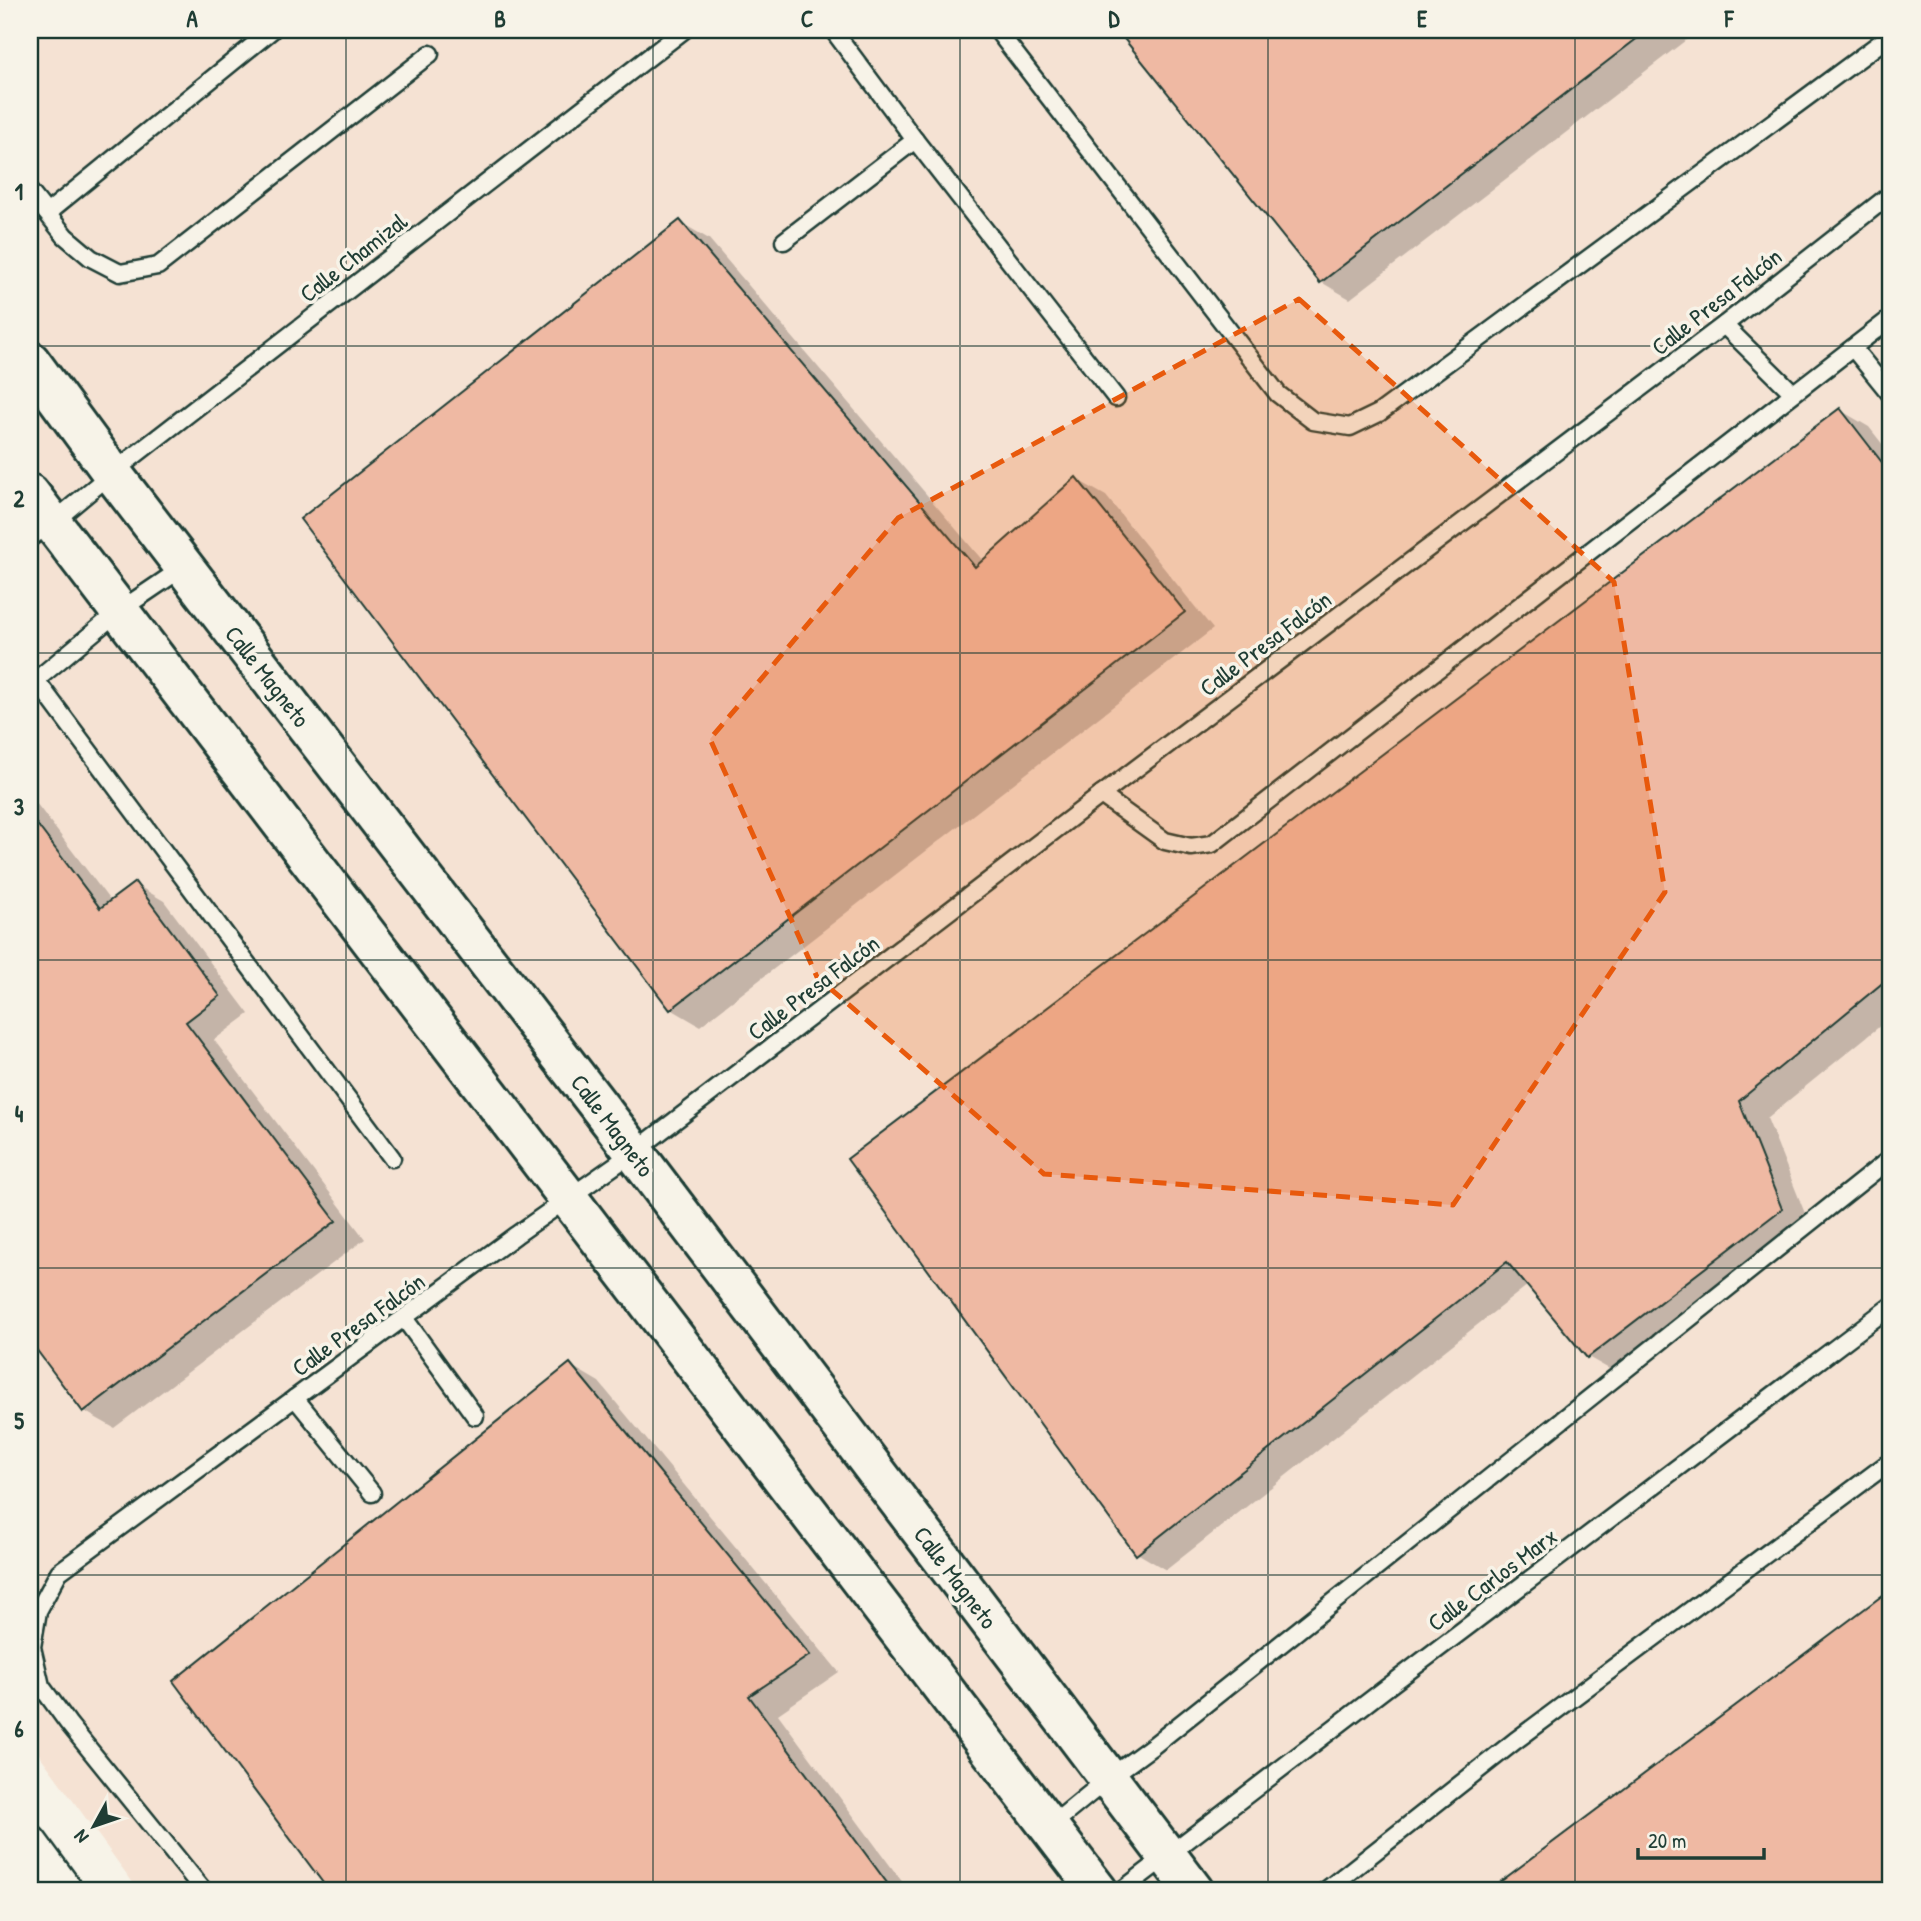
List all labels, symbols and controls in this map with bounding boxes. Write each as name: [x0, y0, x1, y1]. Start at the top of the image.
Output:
text: A: [186, 3, 198, 34]
text: B: [494, 3, 506, 34]
text: C: [801, 3, 813, 34]
text: D: [1109, 3, 1121, 34]
text: E: [1417, 3, 1428, 34]
text: F: [1724, 3, 1735, 34]
text: 1: [15, 176, 23, 207]
street label: Calle Chamizal: [293, 204, 414, 309]
street label: Calle Presa Falcón: [1644, 240, 1788, 362]
text: 2: [14, 483, 25, 514]
street label: Calle Presa Falcón: [1193, 583, 1337, 703]
street label: Calle Magneto: [218, 619, 318, 734]
text: 3: [14, 791, 24, 822]
street label: Calle Presa Falcón: [741, 927, 885, 1047]
street label: Calle Magneto: [564, 1067, 662, 1183]
text: 4: [15, 1098, 24, 1129]
street label: Calle Presa Falcón: [285, 1265, 431, 1383]
text: 5: [14, 1405, 24, 1436]
street label: Calle Magneto: [907, 1519, 1005, 1635]
street label: Calle Carlos Marx: [1421, 1520, 1563, 1638]
text: 6: [14, 1713, 24, 1744]
north arrow: [60, 1792, 130, 1862]
scale bar: [1638, 1816, 1764, 1860]
text: N: [68, 1825, 94, 1849]
text: 20 m: [1648, 1826, 1686, 1855]

